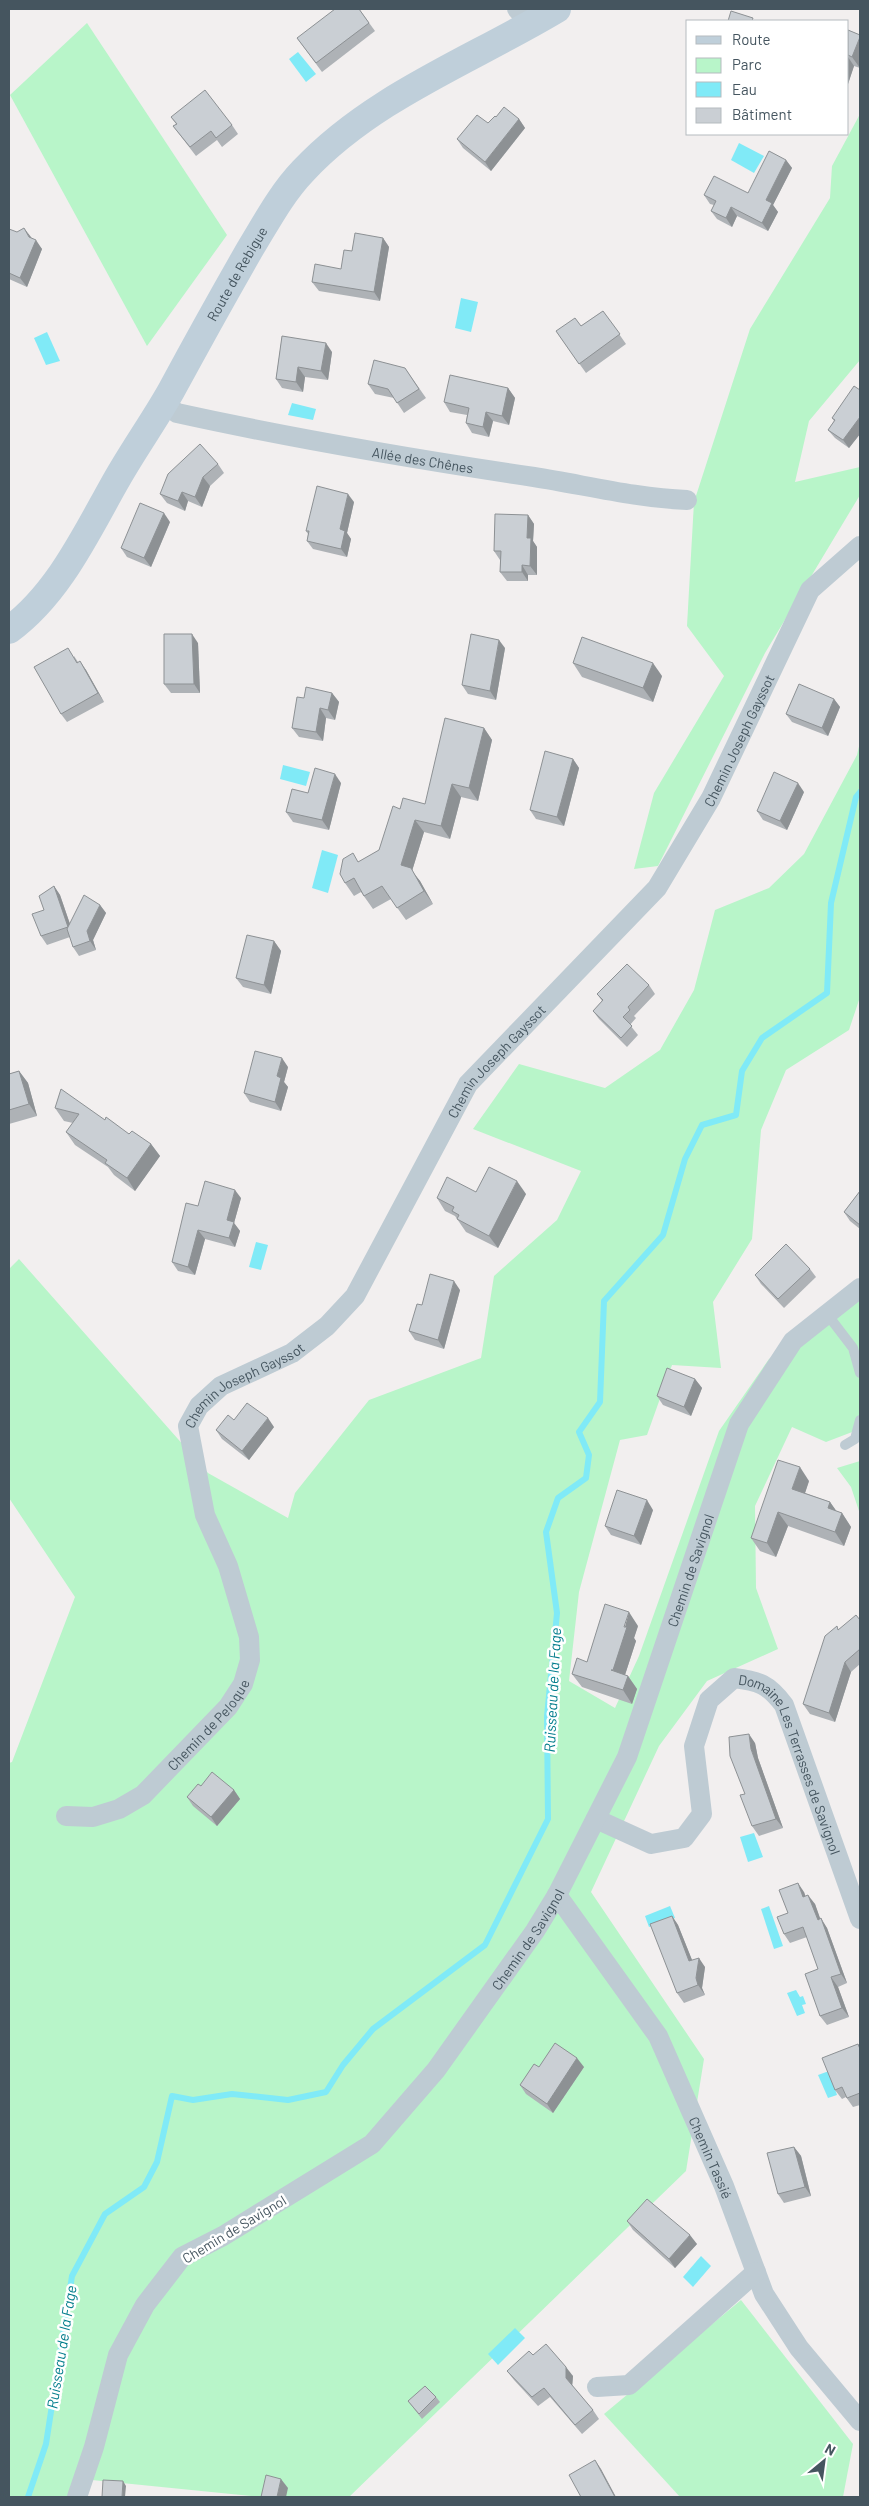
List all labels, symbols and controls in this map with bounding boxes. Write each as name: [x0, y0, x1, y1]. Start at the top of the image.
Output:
legend: [686, 20, 849, 135]
text: Route: [732, 30, 771, 48]
text: Parc: [732, 55, 762, 73]
text: Eau: [732, 80, 757, 98]
text: Bâtiment: [732, 105, 792, 123]
street label: Route de Rebigue: [203, 223, 270, 324]
street label: Allée des Chênes: [371, 443, 475, 476]
street label: Chemin Joseph Gayssot: [699, 671, 777, 809]
street label: Chemin Joseph Gayssot: [443, 1001, 549, 1121]
street label: Chemin Joseph Gayssot: [180, 1338, 307, 1431]
street label: Chemin de Savignol: [663, 1511, 717, 1629]
water label: Ruisseau de la Fage: [540, 1627, 564, 1753]
street label: Domaine Les Terrasses de Savignol: [737, 1670, 845, 1857]
street label: Chemin de Peloque: [163, 1678, 252, 1774]
street label: Chemin de Savignol: [487, 1886, 567, 1993]
street label: Chemin Tassié: [686, 2114, 736, 2201]
street label: Chemin de Savignol: [179, 2191, 289, 2267]
water label: Ruisseau de la Fage: [42, 2284, 80, 2410]
north arrow: [799, 2436, 849, 2486]
text: N: [822, 2440, 839, 2459]

